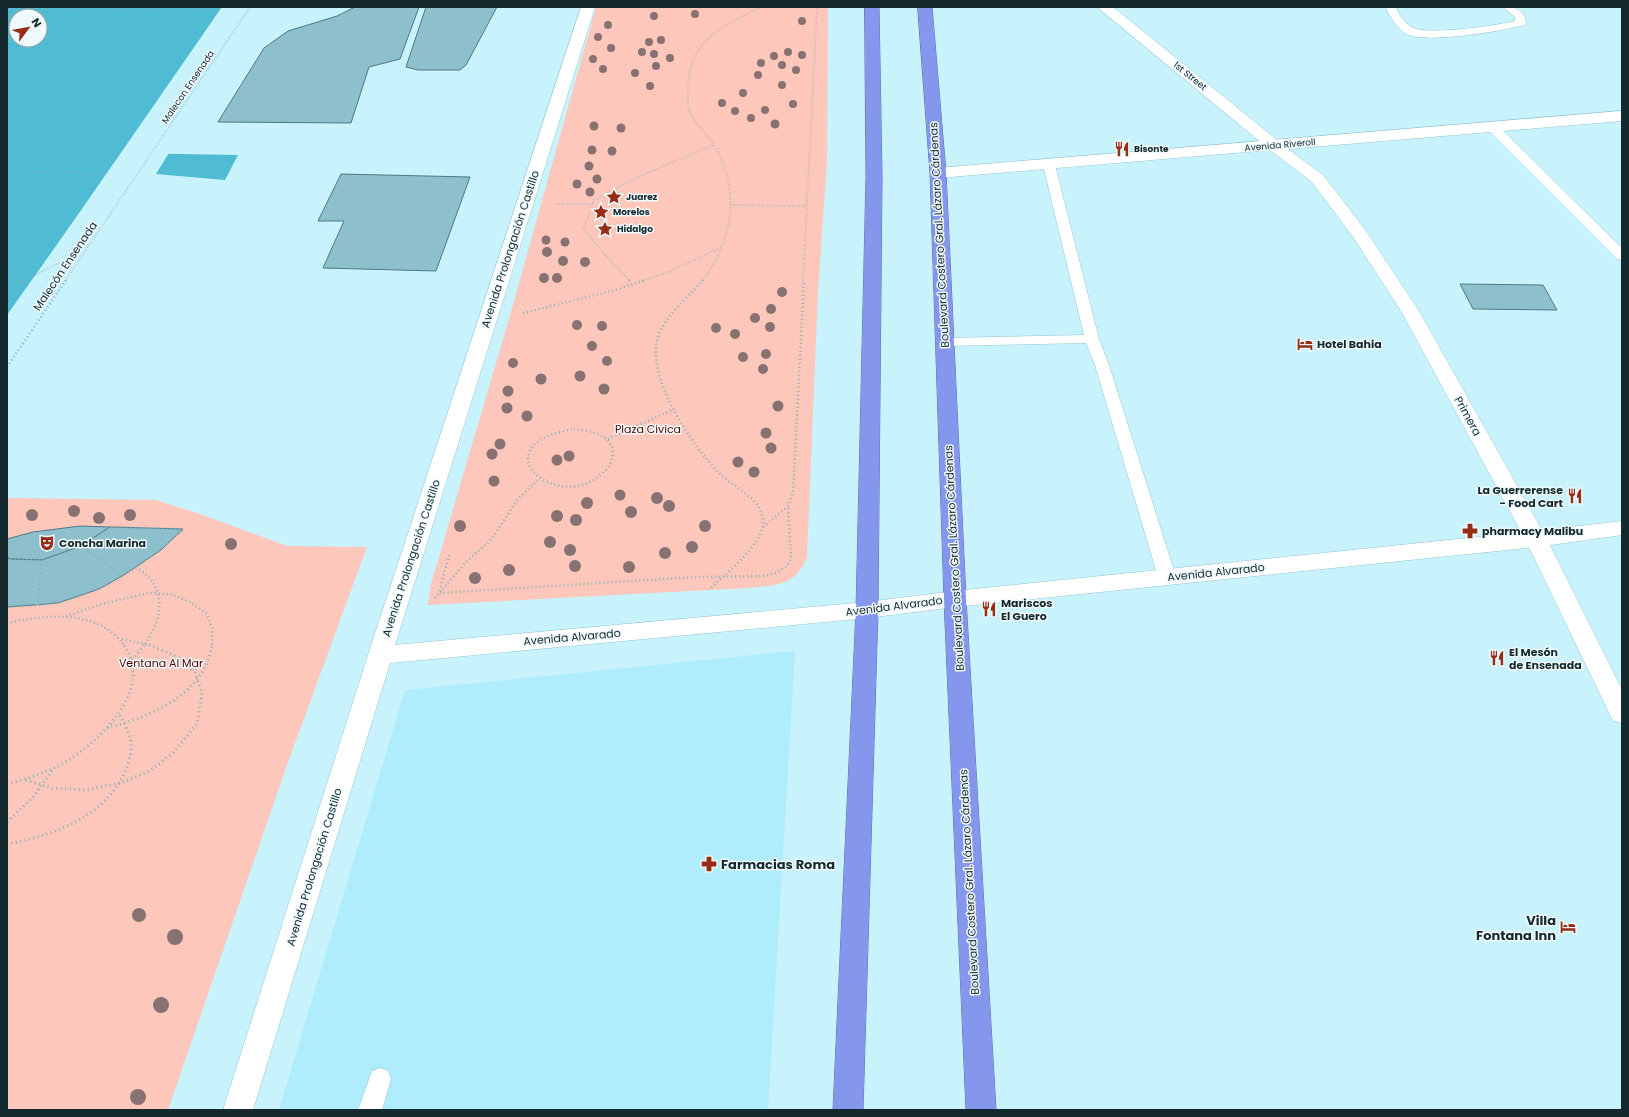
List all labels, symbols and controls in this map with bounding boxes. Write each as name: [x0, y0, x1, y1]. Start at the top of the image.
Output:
north arrow: [8, 8, 48, 48]
text: N: [28, 15, 45, 30]
street label: Malecon Ensenada: [159, 48, 217, 126]
street label: 1st Street: [1171, 59, 1209, 93]
street label: Boulevard Costero Gral. Lázaro Cárdenas: [925, 122, 953, 348]
street label: Avenida Riveroll: [1244, 136, 1316, 154]
restaurant icon: Bisonte: [1113, 140, 1131, 158]
place label: Bisonte: [1134, 143, 1169, 155]
street label: Avenida Prolongación Castillo: [477, 168, 543, 330]
place icon: Juarez: [605, 188, 623, 206]
place label: Juarez: [626, 191, 658, 203]
place icon: Morelos: [592, 203, 610, 221]
place label: Morelos: [613, 206, 650, 218]
street label: Malecón Ensenada: [29, 218, 101, 314]
place icon: Hidalgo: [596, 220, 614, 238]
place label: Hidalgo: [617, 223, 653, 235]
hotel icon: Hotel Bahia: [1296, 335, 1314, 353]
place label: Hotel Bahia: [1317, 336, 1382, 352]
street label: Primera: [1451, 393, 1485, 439]
park label: Plaza Civica: [615, 421, 681, 437]
street label: Boulevard Costero Gral. Lázaro Cárdenas: [940, 445, 968, 671]
street label: Avenida Prolongación Castillo: [378, 477, 444, 639]
place label: La Guerrerense - Food Cart: [1477, 482, 1564, 511]
restaurant icon: La Guerrerense - Food Cart: [1566, 487, 1584, 505]
pharmacy icon: pharmacy Malibu: [1461, 522, 1479, 540]
place label: pharmacy Malibu: [1482, 523, 1583, 539]
theatre icon: Concha Marina: [38, 534, 56, 552]
place label: Concha Marina: [59, 535, 146, 551]
street label: Avenida Alvarado: [1167, 559, 1265, 585]
street label: Avenida Alvarado: [845, 592, 943, 620]
place label: Mariscos El Guero: [1001, 595, 1052, 624]
restaurant icon: Mariscos El Guero: [980, 600, 998, 618]
street label: Avenida Alvarado: [523, 625, 621, 649]
place label: El Mesón de Ensenada: [1509, 644, 1582, 673]
restaurant icon: El Mesón de Ensenada: [1488, 649, 1506, 667]
park label: Ventana Al Mar: [119, 655, 203, 671]
street label: Boulevard Costero Gral. Lázaro Cárdenas: [955, 769, 983, 995]
street label: Avenida Prolongación Castillo: [282, 786, 346, 948]
pharmacy icon: Farmacias Roma: [700, 855, 718, 873]
place label: Farmacias Roma: [721, 855, 835, 874]
place label: Villa Fontana Inn: [1476, 911, 1556, 945]
hotel icon: Villa Fontana Inn: [1559, 918, 1577, 936]

